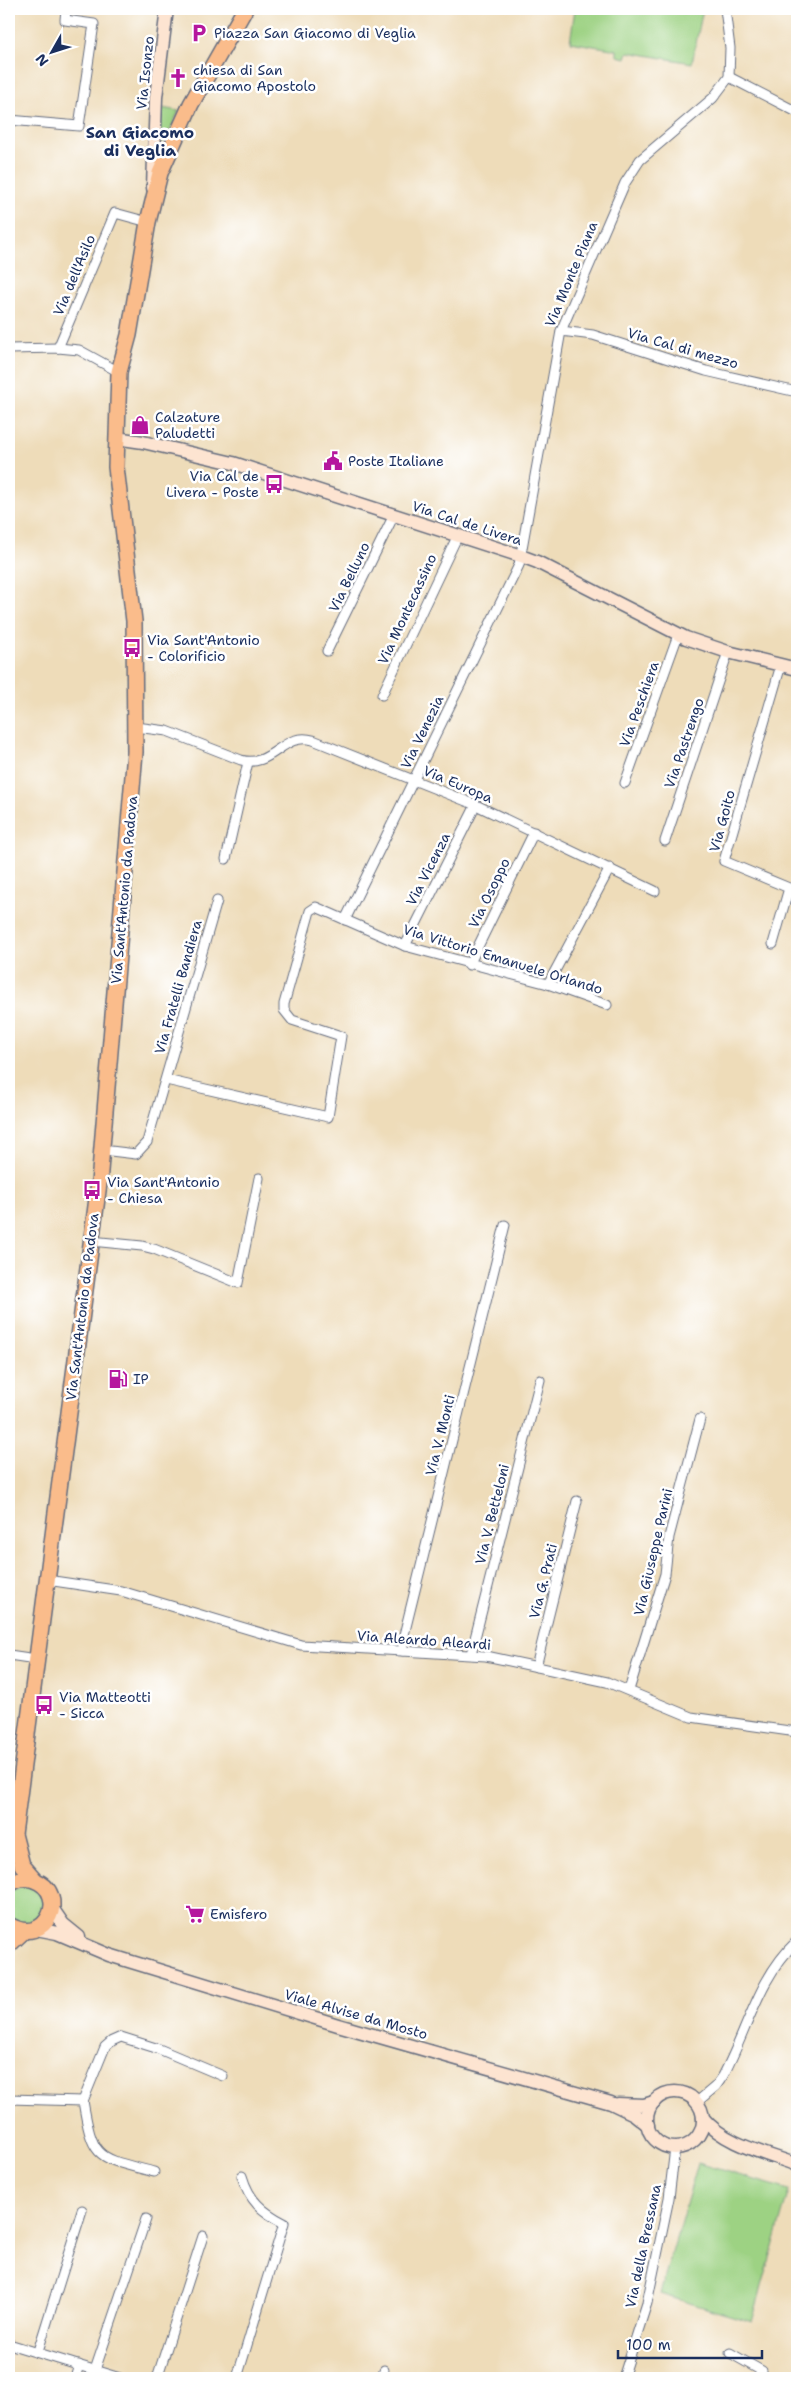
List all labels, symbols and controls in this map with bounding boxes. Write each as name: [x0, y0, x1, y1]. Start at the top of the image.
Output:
parking icon: Piazza San Giacomo di Veglia: [188, 22, 210, 44]
place label: Piazza San Giacomo di Veglia: [214, 24, 416, 42]
north arrow: [28, 28, 78, 78]
street label: Via Isonzo: [132, 35, 158, 111]
text: N: [31, 50, 52, 70]
place label: chiesa di San Giacomo Apostolo: [193, 61, 316, 95]
church icon: chiesa di San Giacomo Apostolo: [167, 67, 189, 89]
district label: San Giacomo di Veglia: [86, 122, 194, 161]
street label: Via Monte Piana: [541, 218, 601, 330]
street label: Via dell'Asilo: [49, 232, 99, 318]
street label: Via Cal di mezzo: [626, 324, 740, 372]
place label: Calzature Paludetti: [155, 408, 220, 442]
shop icon: Calzature Paludetti: [129, 414, 151, 436]
public building icon: Poste Italiane: [322, 450, 344, 472]
place label: Poste Italiane: [348, 452, 444, 470]
place label: Via Cal de Livera - Poste: [166, 467, 259, 501]
bus stop icon: Via Cal de Livera - Poste: [263, 473, 285, 495]
street label: Via Cal de Livera: [410, 497, 525, 549]
street label: Via Belluno: [324, 539, 374, 615]
street label: Via Montecassino: [374, 551, 440, 667]
place label: Via Sant'Antonio - Colorificio: [147, 631, 260, 665]
bus stop icon: Via Sant'Antonio - Colorificio: [121, 637, 143, 659]
street label: Via Peschiera: [615, 658, 663, 749]
street label: Via Venezia: [396, 692, 448, 772]
street label: Via Pastrengo: [660, 695, 708, 791]
street label: Via Europa: [420, 761, 496, 807]
street label: Via Goito: [705, 788, 739, 854]
street label: Via Sant'Antonio da Padova: [107, 795, 141, 985]
street label: Via Vicenza: [402, 829, 454, 909]
street label: Via Osoppo: [464, 855, 514, 931]
street label: Via Fratelli Bandiera: [150, 918, 206, 1056]
street label: Via Vittorio Emanuele Orlando: [401, 920, 605, 998]
place label: Via Sant'Antonio - Chiesa: [107, 1173, 220, 1207]
bus stop icon: Via Sant'Antonio - Chiesa: [81, 1179, 103, 1201]
street label: Via Sant'Antonio da Padova: [62, 1212, 102, 1402]
fuel station icon: IP: [107, 1368, 129, 1390]
place label: IP: [133, 1370, 149, 1388]
street label: Via V. Monti: [421, 1393, 459, 1477]
street label: Via V. Betteloni: [471, 1462, 513, 1566]
street label: Via Giuseppe Parini: [630, 1486, 676, 1618]
street label: Via G. Prati: [525, 1541, 561, 1621]
street label: Via Aleardo Aleardi: [356, 1626, 492, 1654]
place label: Via Matteotti - Sicca: [59, 1688, 151, 1722]
bus stop icon: Via Matteotti - Sicca: [33, 1694, 55, 1716]
supermarket icon: Emisfero: [184, 1903, 206, 1925]
place label: Emisfero: [210, 1905, 267, 1923]
street label: Viale Alvise da Mosto: [282, 1985, 430, 2043]
street label: Via della Bressana: [621, 2182, 665, 2310]
scale bar: [618, 2327, 762, 2359]
text: 100 m: [626, 2335, 671, 2355]

